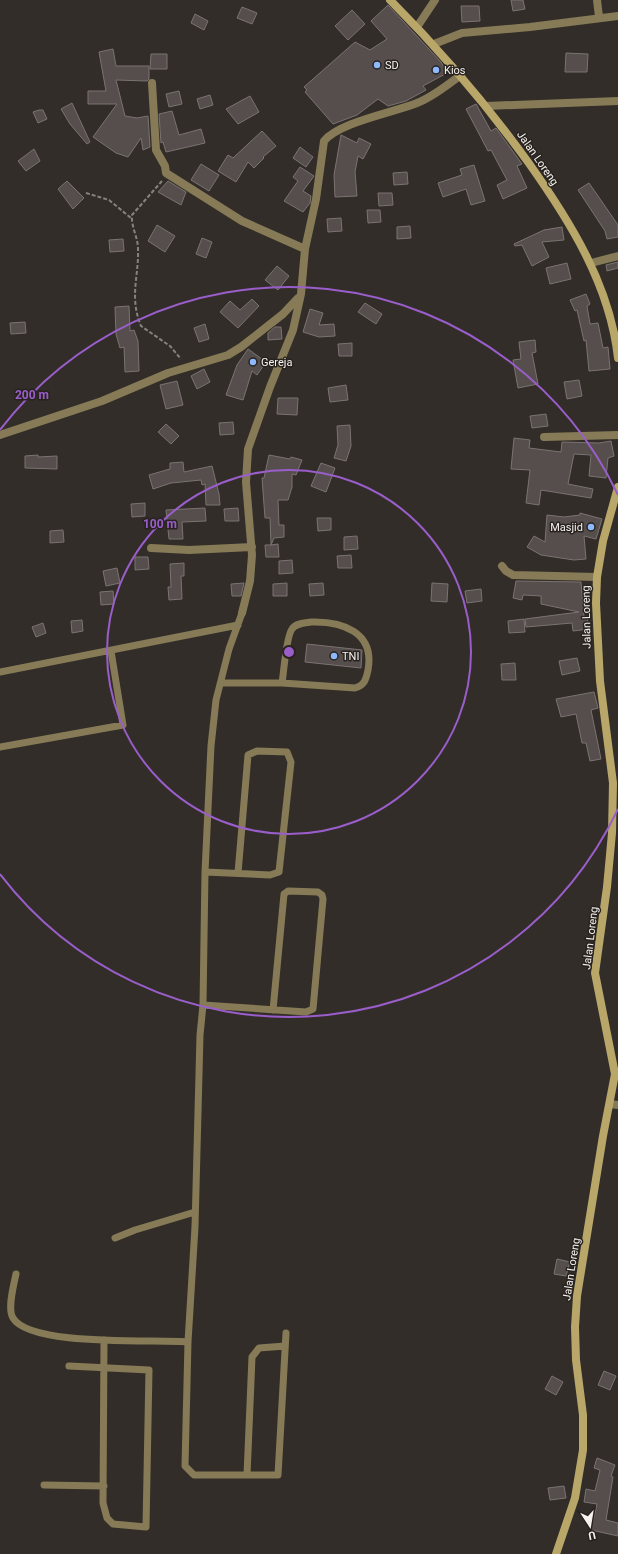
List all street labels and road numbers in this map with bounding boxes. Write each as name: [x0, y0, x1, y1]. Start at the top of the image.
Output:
street label: Jalan Loreng: [514, 129, 561, 188]
street label: Jalan Loreng: [579, 585, 594, 649]
street label: Jalan Loreng: [580, 906, 601, 970]
street label: Jalan Loreng: [560, 1237, 583, 1301]

